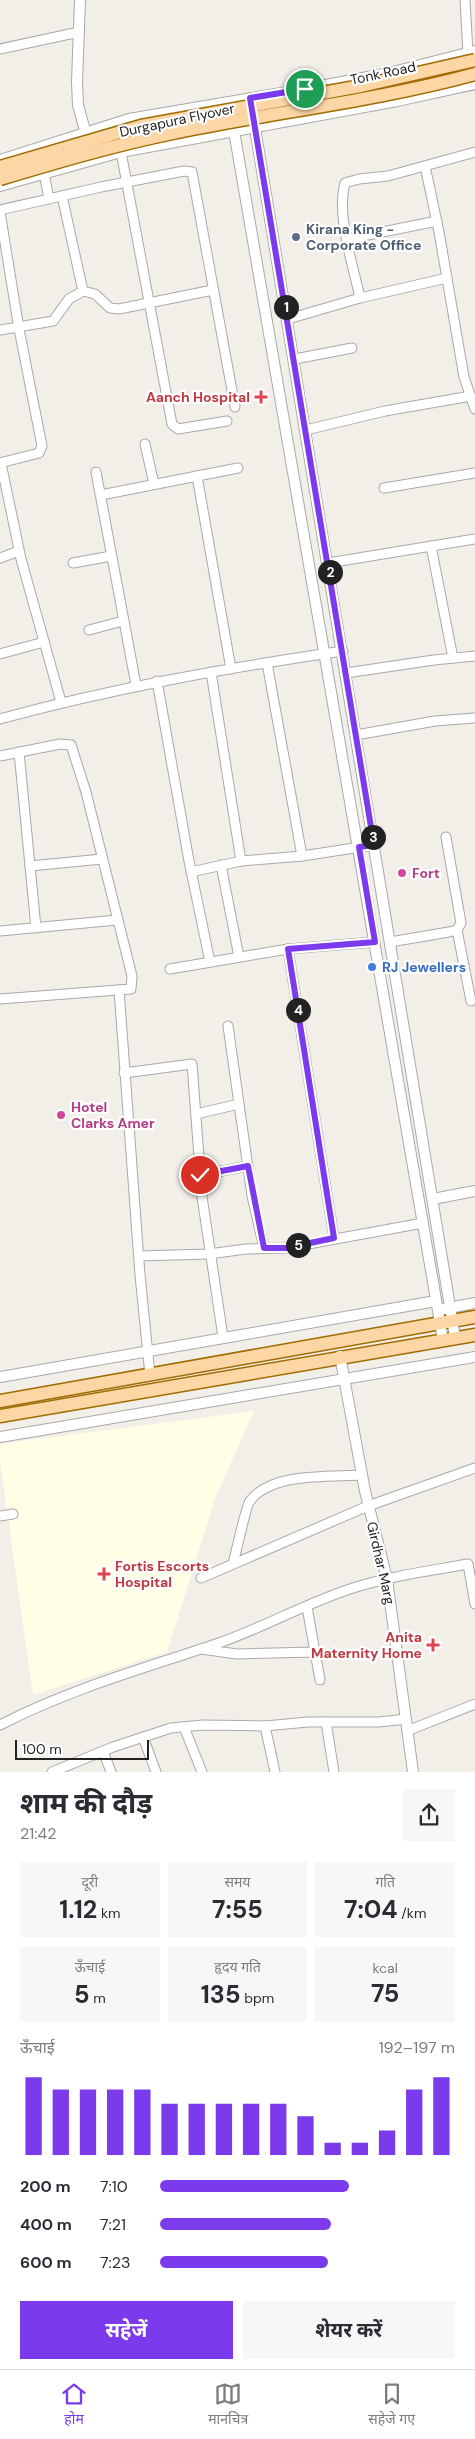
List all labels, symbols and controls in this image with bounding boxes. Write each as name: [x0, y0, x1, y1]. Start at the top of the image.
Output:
street label: Tonk Road: [349, 57, 417, 89]
pin: [284, 68, 326, 110]
icon: arrive: [291, 75, 319, 103]
street label: Durgapura Flyover: [118, 99, 236, 141]
place label: Kirana King - Corporate Office: [306, 220, 421, 254]
marker: Kirana King - Corporate Office: [290, 231, 302, 243]
pin: 1: [274, 294, 298, 320]
text: 1: [284, 298, 289, 316]
place label: Aanch Hospital: [146, 388, 250, 406]
marker: Aanch Hospital: [254, 390, 268, 404]
pin: 2: [318, 560, 342, 584]
text: 2: [326, 563, 335, 581]
pin: 3: [360, 824, 386, 850]
text: 3: [369, 828, 378, 846]
place label: Fort: [412, 864, 440, 882]
marker: Fort: [396, 867, 408, 879]
place label: RJ Jewellers: [382, 958, 466, 976]
marker: RJ Jewellers: [366, 961, 378, 973]
pin: 4: [286, 998, 310, 1022]
text: 4: [294, 1001, 303, 1019]
place label: Hotel Clarks Amer: [71, 1098, 155, 1132]
marker: Hotel Clarks Amer: [55, 1109, 67, 1121]
pin: [179, 1154, 221, 1196]
icon: check: [186, 1161, 214, 1189]
pin: 5: [286, 1232, 310, 1258]
text: 5: [294, 1236, 303, 1254]
street label: Girdhar Marg: [363, 1520, 399, 1606]
place label: Fortis Escorts Hospital: [115, 1557, 209, 1591]
marker: Fortis Escorts Hospital: [97, 1567, 111, 1581]
place label: Anita Maternity Home: [311, 1628, 422, 1662]
marker: Anita Maternity Home: [426, 1638, 440, 1652]
scale bar: [15, 1736, 149, 1760]
text: 100 m: [22, 1740, 62, 1758]
text: शाम की दौड़: [20, 1785, 152, 1822]
button: share: [403, 1789, 455, 1841]
text: 21:42: [20, 1823, 56, 1844]
text: दूरी: [81, 1873, 98, 1891]
text: समय: [225, 1873, 250, 1891]
text: गति: [375, 1873, 395, 1891]
text: 1.12: [59, 1893, 97, 1926]
text: 7:55: [212, 1893, 263, 1926]
text: 7:04: [344, 1893, 398, 1926]
text: km: [97, 1904, 121, 1922]
text: /km: [398, 1904, 426, 1922]
text: ऊँचाई: [75, 1958, 105, 1976]
text: हृदय गति: [214, 1958, 261, 1976]
text: kcal: [373, 1959, 398, 1977]
text: 75: [371, 1977, 399, 2010]
text: 5: [74, 1978, 90, 2011]
text: 135: [201, 1978, 240, 2011]
text: m: [90, 1989, 106, 2007]
text: bpm: [240, 1989, 274, 2007]
text: ऊँचाई: [20, 2037, 55, 2058]
text: 192–197 m: [379, 2037, 455, 2058]
text: 200 m: [20, 2176, 71, 2197]
text: 7:10: [100, 2176, 128, 2197]
text: 400 m: [20, 2214, 72, 2235]
text: 7:21: [100, 2214, 126, 2235]
text: 600 m: [20, 2252, 72, 2273]
text: 7:23: [100, 2252, 130, 2273]
button: सहेजें: [20, 2301, 233, 2359]
button: शेयर करें: [243, 2301, 455, 2359]
tab: होम: [60, 2380, 88, 2430]
tab: मानचित्र: [208, 2380, 248, 2430]
tab: सहेजे गए: [368, 2380, 415, 2430]

